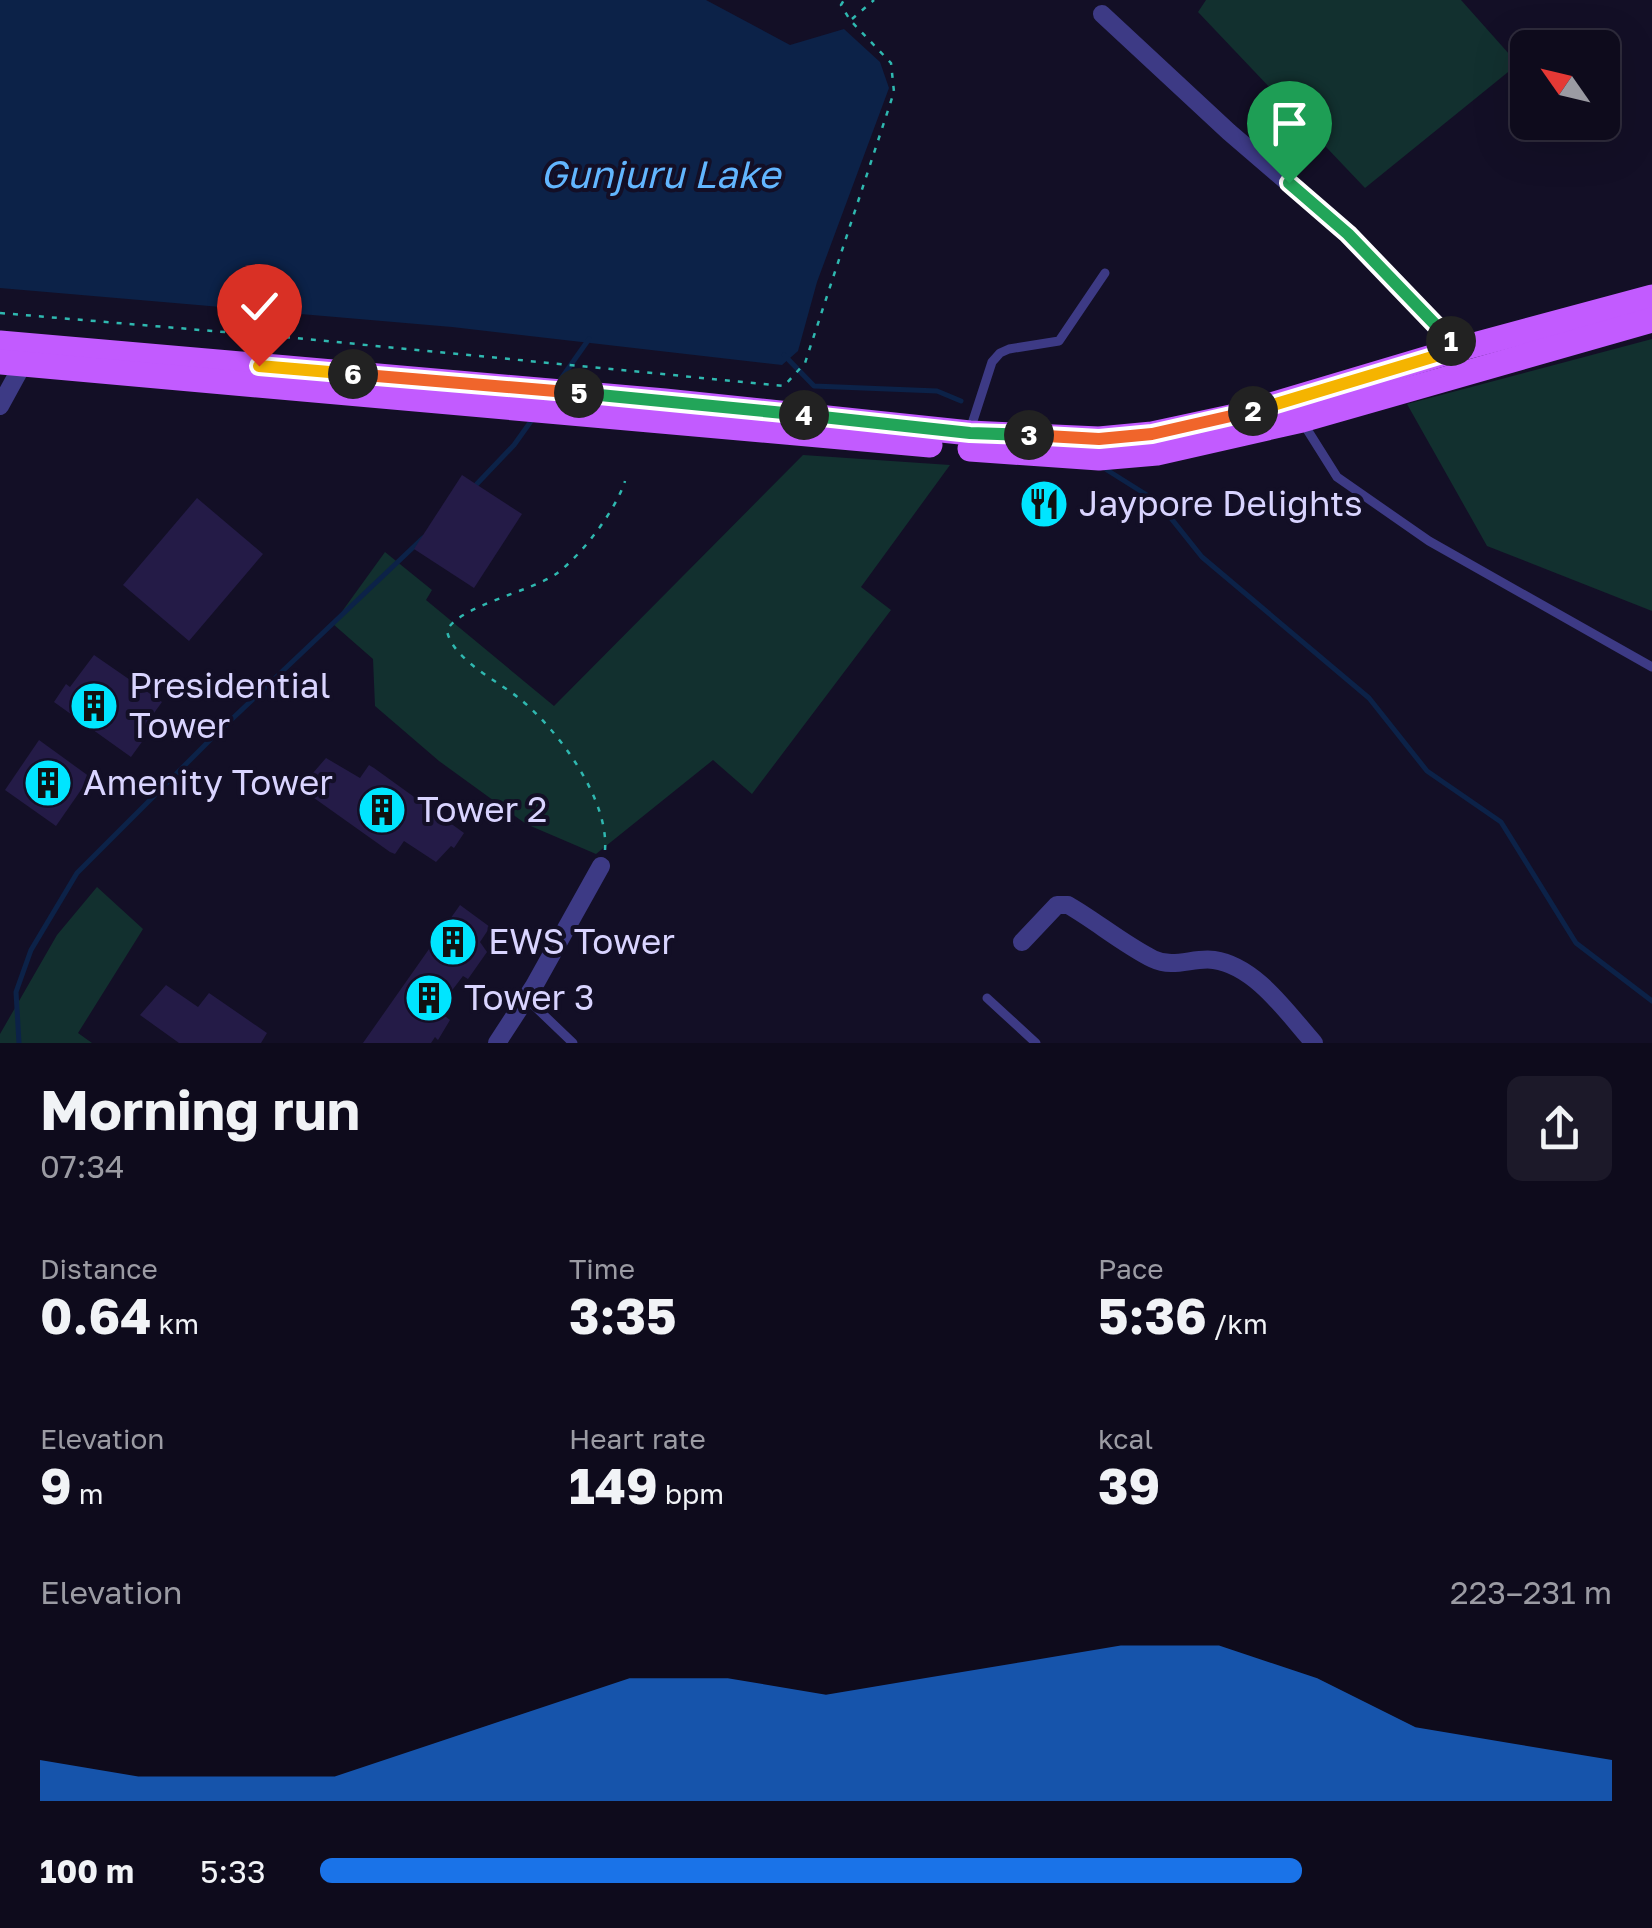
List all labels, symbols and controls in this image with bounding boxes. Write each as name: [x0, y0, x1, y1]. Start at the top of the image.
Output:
north arrow: [1510, 30, 1620, 140]
map controls: [1510, 30, 1620, 140]
pin: [1247, 81, 1332, 184]
icon: arrive: [1262, 96, 1317, 151]
water label: Gunjuru Lake: [540, 151, 783, 196]
pin: [217, 264, 302, 367]
icon: check: [232, 279, 287, 334]
pin: 1: [1426, 316, 1476, 366]
text: 1: [1444, 324, 1458, 357]
pin: 6: [328, 349, 378, 399]
text: 6: [344, 357, 362, 390]
pin: 5: [554, 368, 604, 418]
text: 5: [570, 376, 588, 409]
pin: 2: [1228, 386, 1278, 436]
pin: 4: [779, 390, 829, 440]
text: 2: [1244, 394, 1262, 427]
text: 4: [795, 398, 813, 431]
pin: 3: [1004, 410, 1054, 460]
text: 3: [1020, 418, 1038, 451]
restaurant icon: Jaypore Delights: [1018, 478, 1070, 530]
place label: Jaypore Delights: [1079, 482, 1363, 524]
place label: Presidential Tower: [129, 664, 331, 746]
building icon: Presidential Tower: [68, 680, 120, 732]
building icon: Amenity Tower: [22, 757, 74, 809]
place label: Amenity Tower: [83, 761, 333, 803]
building icon: Tower 2: [356, 784, 408, 836]
place label: Tower 2: [417, 788, 547, 830]
building icon: EWS Tower: [427, 916, 479, 968]
place label: EWS Tower: [488, 920, 675, 962]
building icon: Tower 3: [403, 972, 455, 1024]
place label: Tower 3: [464, 976, 594, 1018]
text: Morning run: [40, 1076, 360, 1142]
button: share: [1507, 1076, 1612, 1181]
text: 07:34: [40, 1147, 125, 1185]
text: Distance: [40, 1252, 158, 1285]
text: Time: [569, 1252, 635, 1285]
text: Pace: [1098, 1252, 1163, 1285]
text: 0.64: [40, 1285, 152, 1345]
text: 3:35: [569, 1285, 677, 1345]
text: 5:36: [1098, 1285, 1207, 1345]
text: km: [152, 1307, 199, 1340]
text: /km: [1207, 1307, 1268, 1340]
text: Elevation: [40, 1422, 165, 1455]
text: Heart rate: [569, 1422, 706, 1455]
text: kcal: [1098, 1422, 1153, 1455]
text: 9: [40, 1455, 72, 1515]
text: 149: [569, 1455, 658, 1515]
text: 39: [1098, 1455, 1160, 1515]
text: m: [72, 1477, 104, 1510]
text: bpm: [658, 1477, 724, 1510]
text: Elevation: [40, 1573, 182, 1611]
text: 223–231 m: [1450, 1573, 1612, 1611]
text: 100 m: [40, 1852, 134, 1890]
text: 5:33: [200, 1852, 266, 1890]

